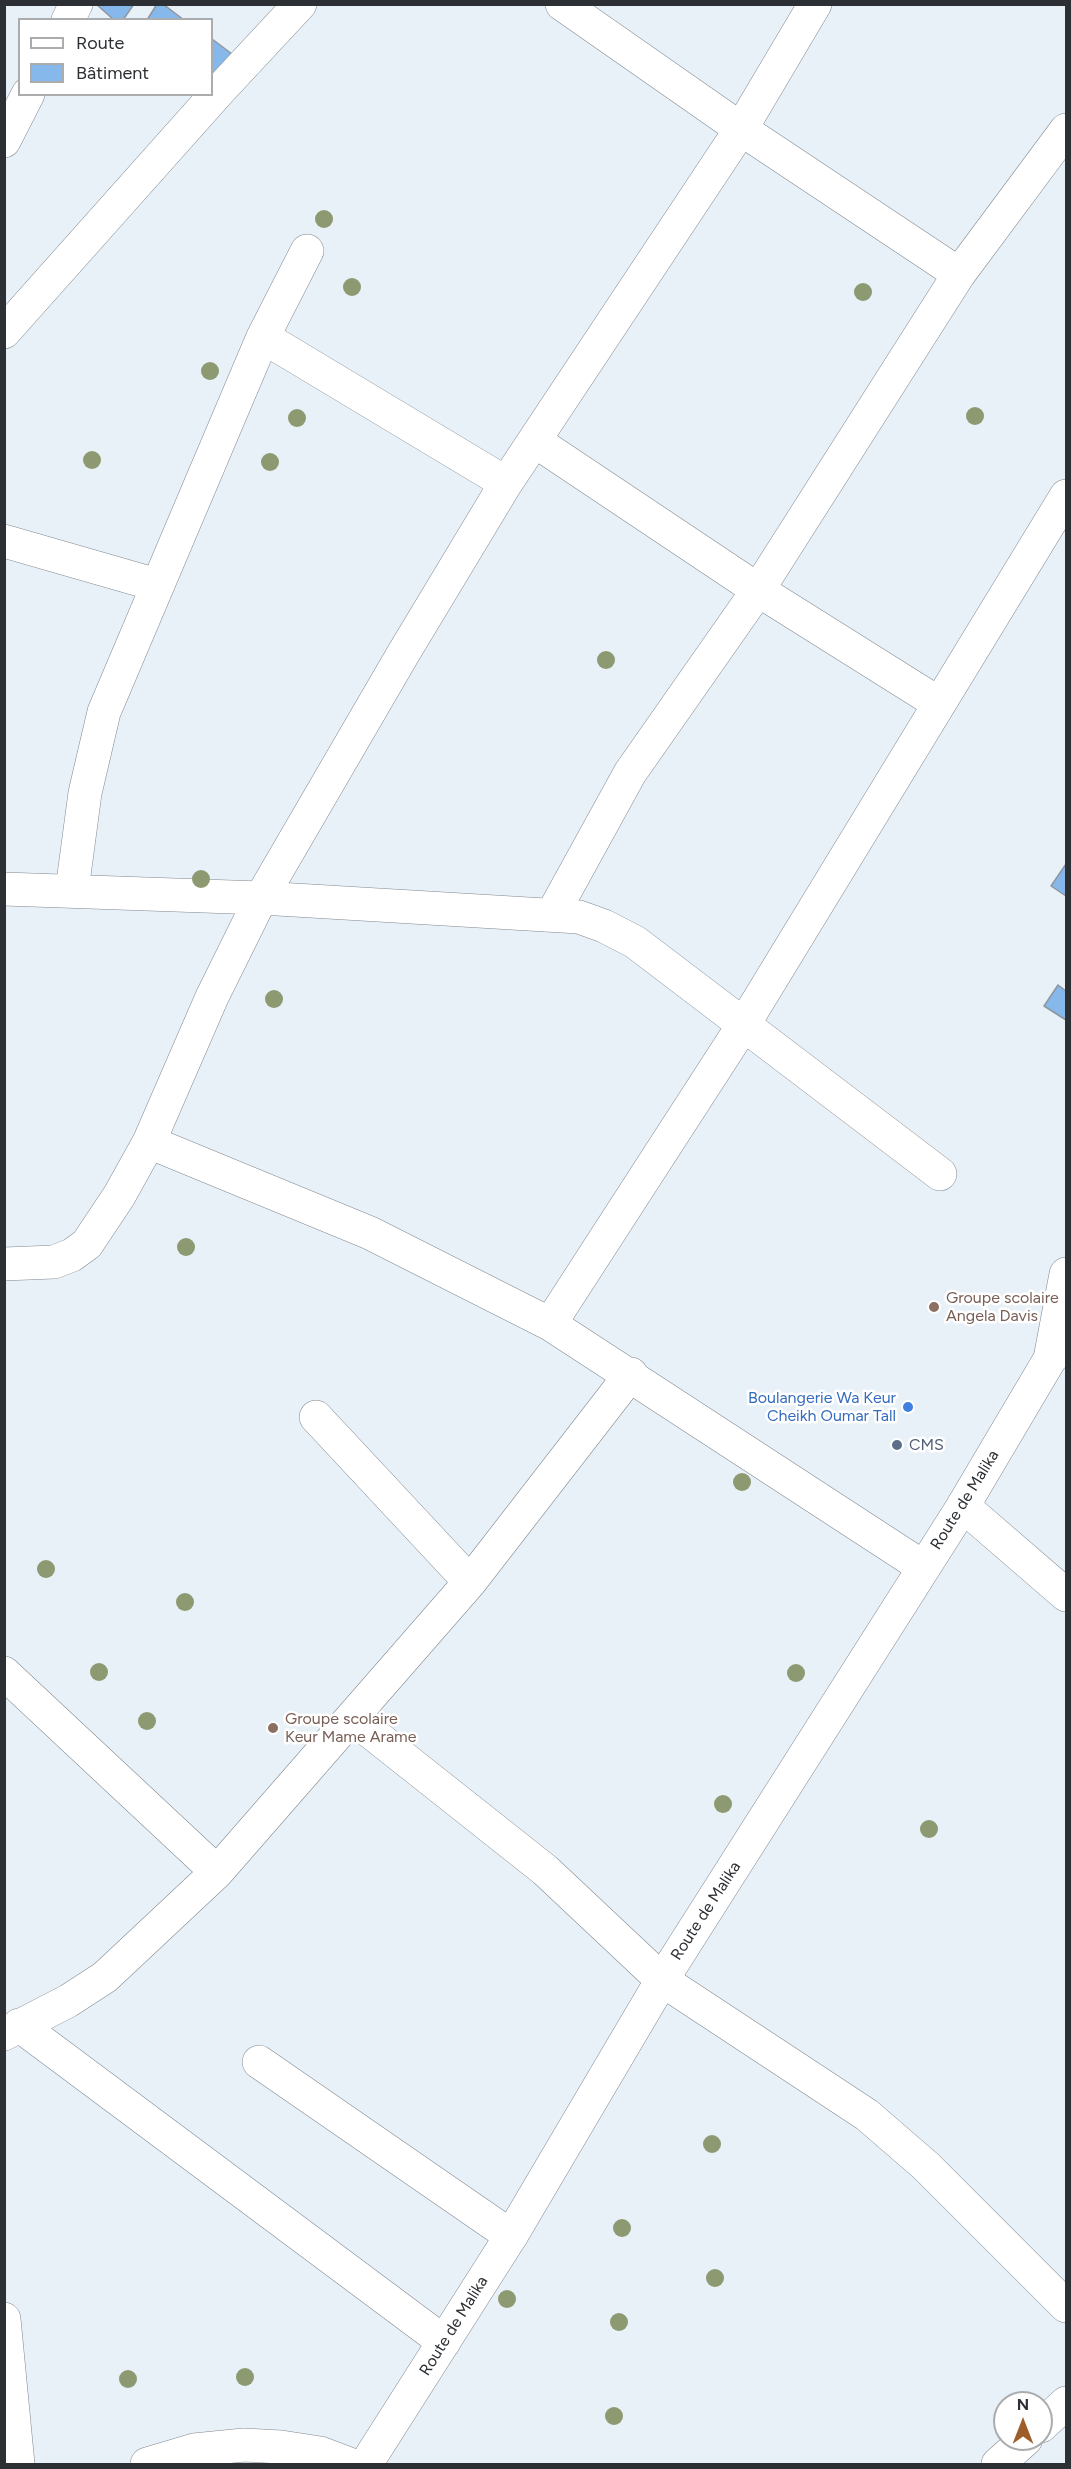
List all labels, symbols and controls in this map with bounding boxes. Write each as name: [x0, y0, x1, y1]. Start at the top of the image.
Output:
legend: [18, 18, 213, 96]
text: Route: [76, 32, 124, 54]
text: Bâtiment: [76, 62, 149, 84]
place label: Groupe scolaire Angela Davis: [946, 1288, 1059, 1326]
marker: Groupe scolaire Angela Davis: [927, 1300, 941, 1314]
place label: Boulangerie Wa Keur Cheikh Oumar Tall: [748, 1388, 896, 1426]
marker: Boulangerie Wa Keur Cheikh Oumar Tall: [901, 1400, 915, 1414]
place label: CMS: [909, 1435, 944, 1455]
marker: CMS: [890, 1438, 904, 1452]
street label: Route de Malika: [927, 1447, 1003, 1553]
place label: Groupe scolaire Keur Mame Arame: [285, 1709, 416, 1747]
marker: Groupe scolaire Keur Mame Arame: [266, 1721, 280, 1735]
street label: Route de Malika: [667, 1858, 745, 1964]
street label: Route de Malika: [416, 2273, 492, 2379]
north arrow: [993, 2391, 1053, 2451]
text: N: [1017, 2395, 1029, 2414]

